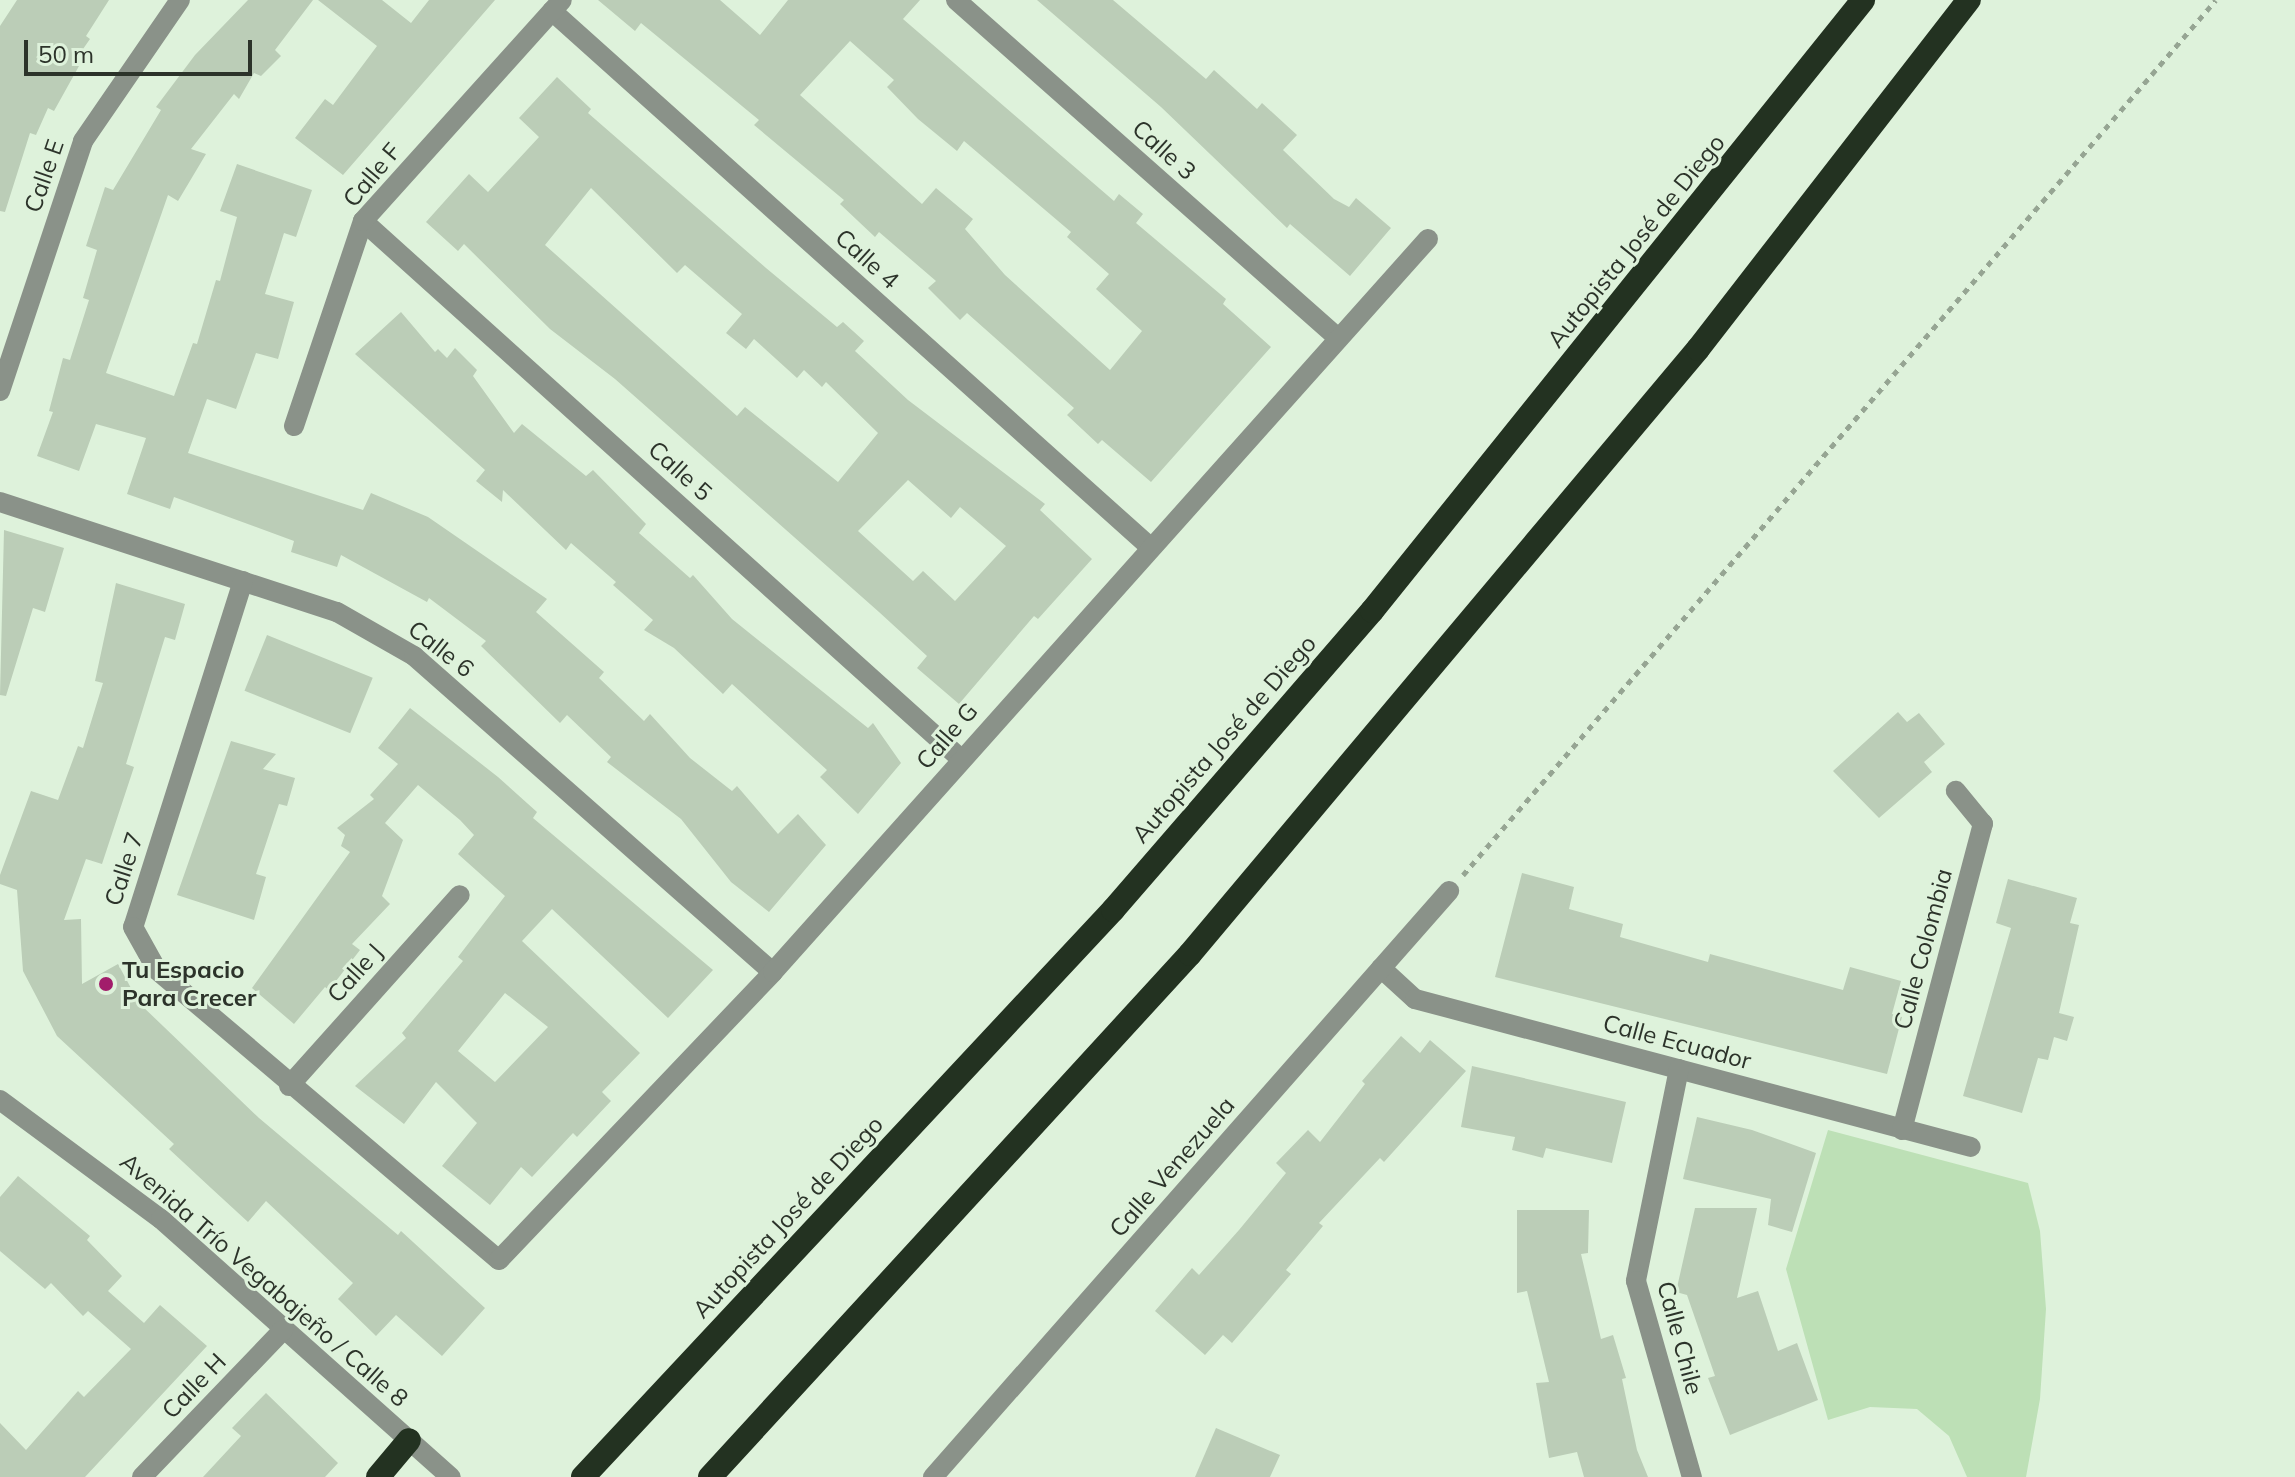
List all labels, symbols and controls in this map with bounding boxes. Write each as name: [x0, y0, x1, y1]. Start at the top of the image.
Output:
scale bar: [28, 24, 256, 74]
text: 50 m: [38, 39, 94, 69]
street label: Calle 3: [1126, 114, 1202, 186]
street label: Autopista José de Diego: [1541, 129, 1731, 353]
street label: Calle E: [18, 136, 70, 216]
street label: Calle F: [337, 137, 407, 213]
street label: Calle 4: [829, 223, 905, 295]
street label: Calle 5: [642, 435, 718, 507]
street label: Calle 6: [402, 614, 480, 684]
street label: Autopista José de Diego: [1126, 629, 1322, 849]
street label: Calle G: [910, 697, 984, 775]
street label: Calle 7: [99, 829, 149, 909]
street label: Calle Colombia: [1888, 865, 1958, 1033]
street label: Calle J: [321, 938, 389, 1008]
place label: Tu Espacio Para Crecer: [122, 956, 256, 1012]
marker: Tu Espacio Para Crecer: [97, 975, 115, 993]
street label: Calle Ecuador: [1600, 1008, 1754, 1076]
street label: Calle Venezuela: [1103, 1091, 1241, 1243]
street label: Autopista José de Diego: [687, 1110, 889, 1324]
street label: Avenida Trío Vegabajeño / Calle 8: [114, 1147, 414, 1413]
street label: Calle Chile: [1651, 1278, 1709, 1398]
street label: Calle H: [156, 1347, 232, 1425]

